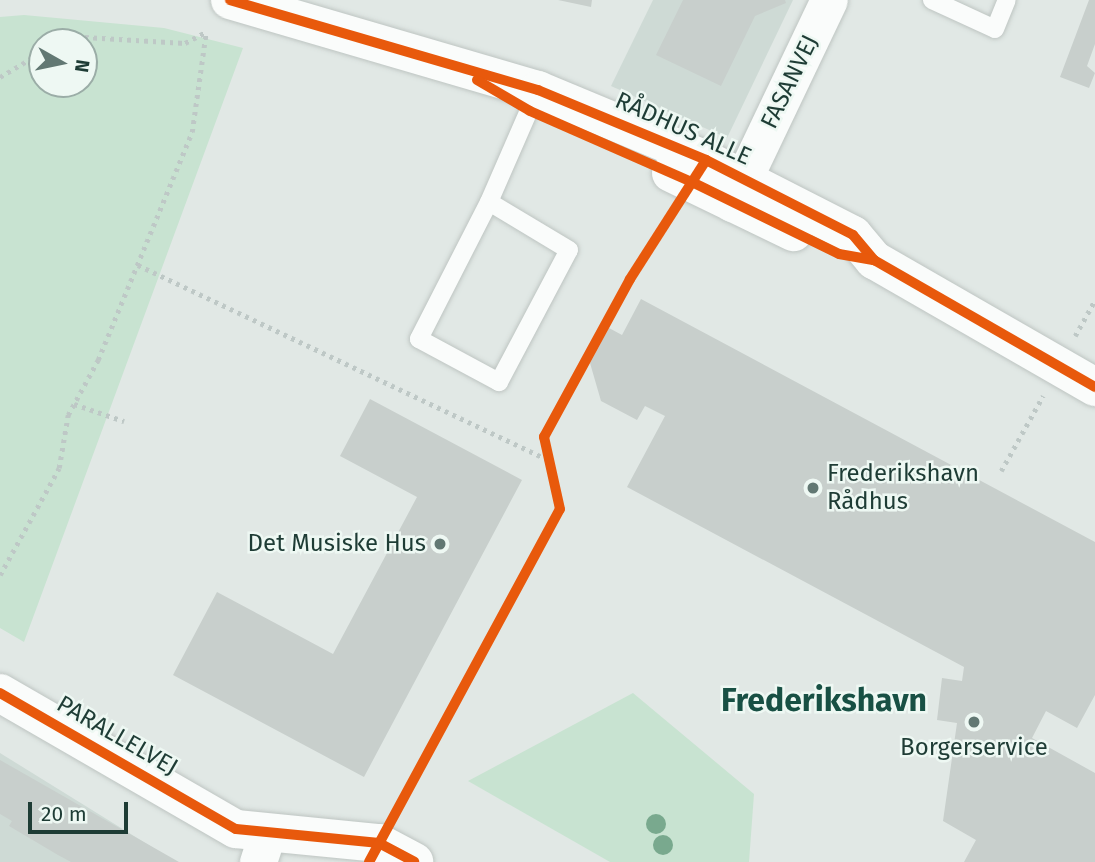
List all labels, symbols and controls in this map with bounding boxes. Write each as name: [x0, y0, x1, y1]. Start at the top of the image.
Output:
north arrow: [28, 28, 98, 98]
street label: FASANVEJ: [755, 30, 825, 134]
text: N: [70, 58, 95, 74]
street label: RÅDHUS ALLE: [611, 86, 755, 172]
place label: Frederikshavn Rådhus: [827, 460, 979, 516]
marker: Frederikshavn Rådhus: [805, 480, 821, 496]
place label: Det Musiske Hus: [248, 530, 426, 558]
marker: Det Musiske Hus: [432, 536, 448, 552]
district label: Frederikshavn: [721, 681, 927, 719]
street label: PARALLELVEJ: [51, 690, 183, 782]
marker: Borgerservice: [966, 714, 982, 730]
place label: Borgerservice: [900, 734, 1048, 762]
scale bar: [32, 788, 131, 832]
text: 20 m: [41, 801, 87, 827]

